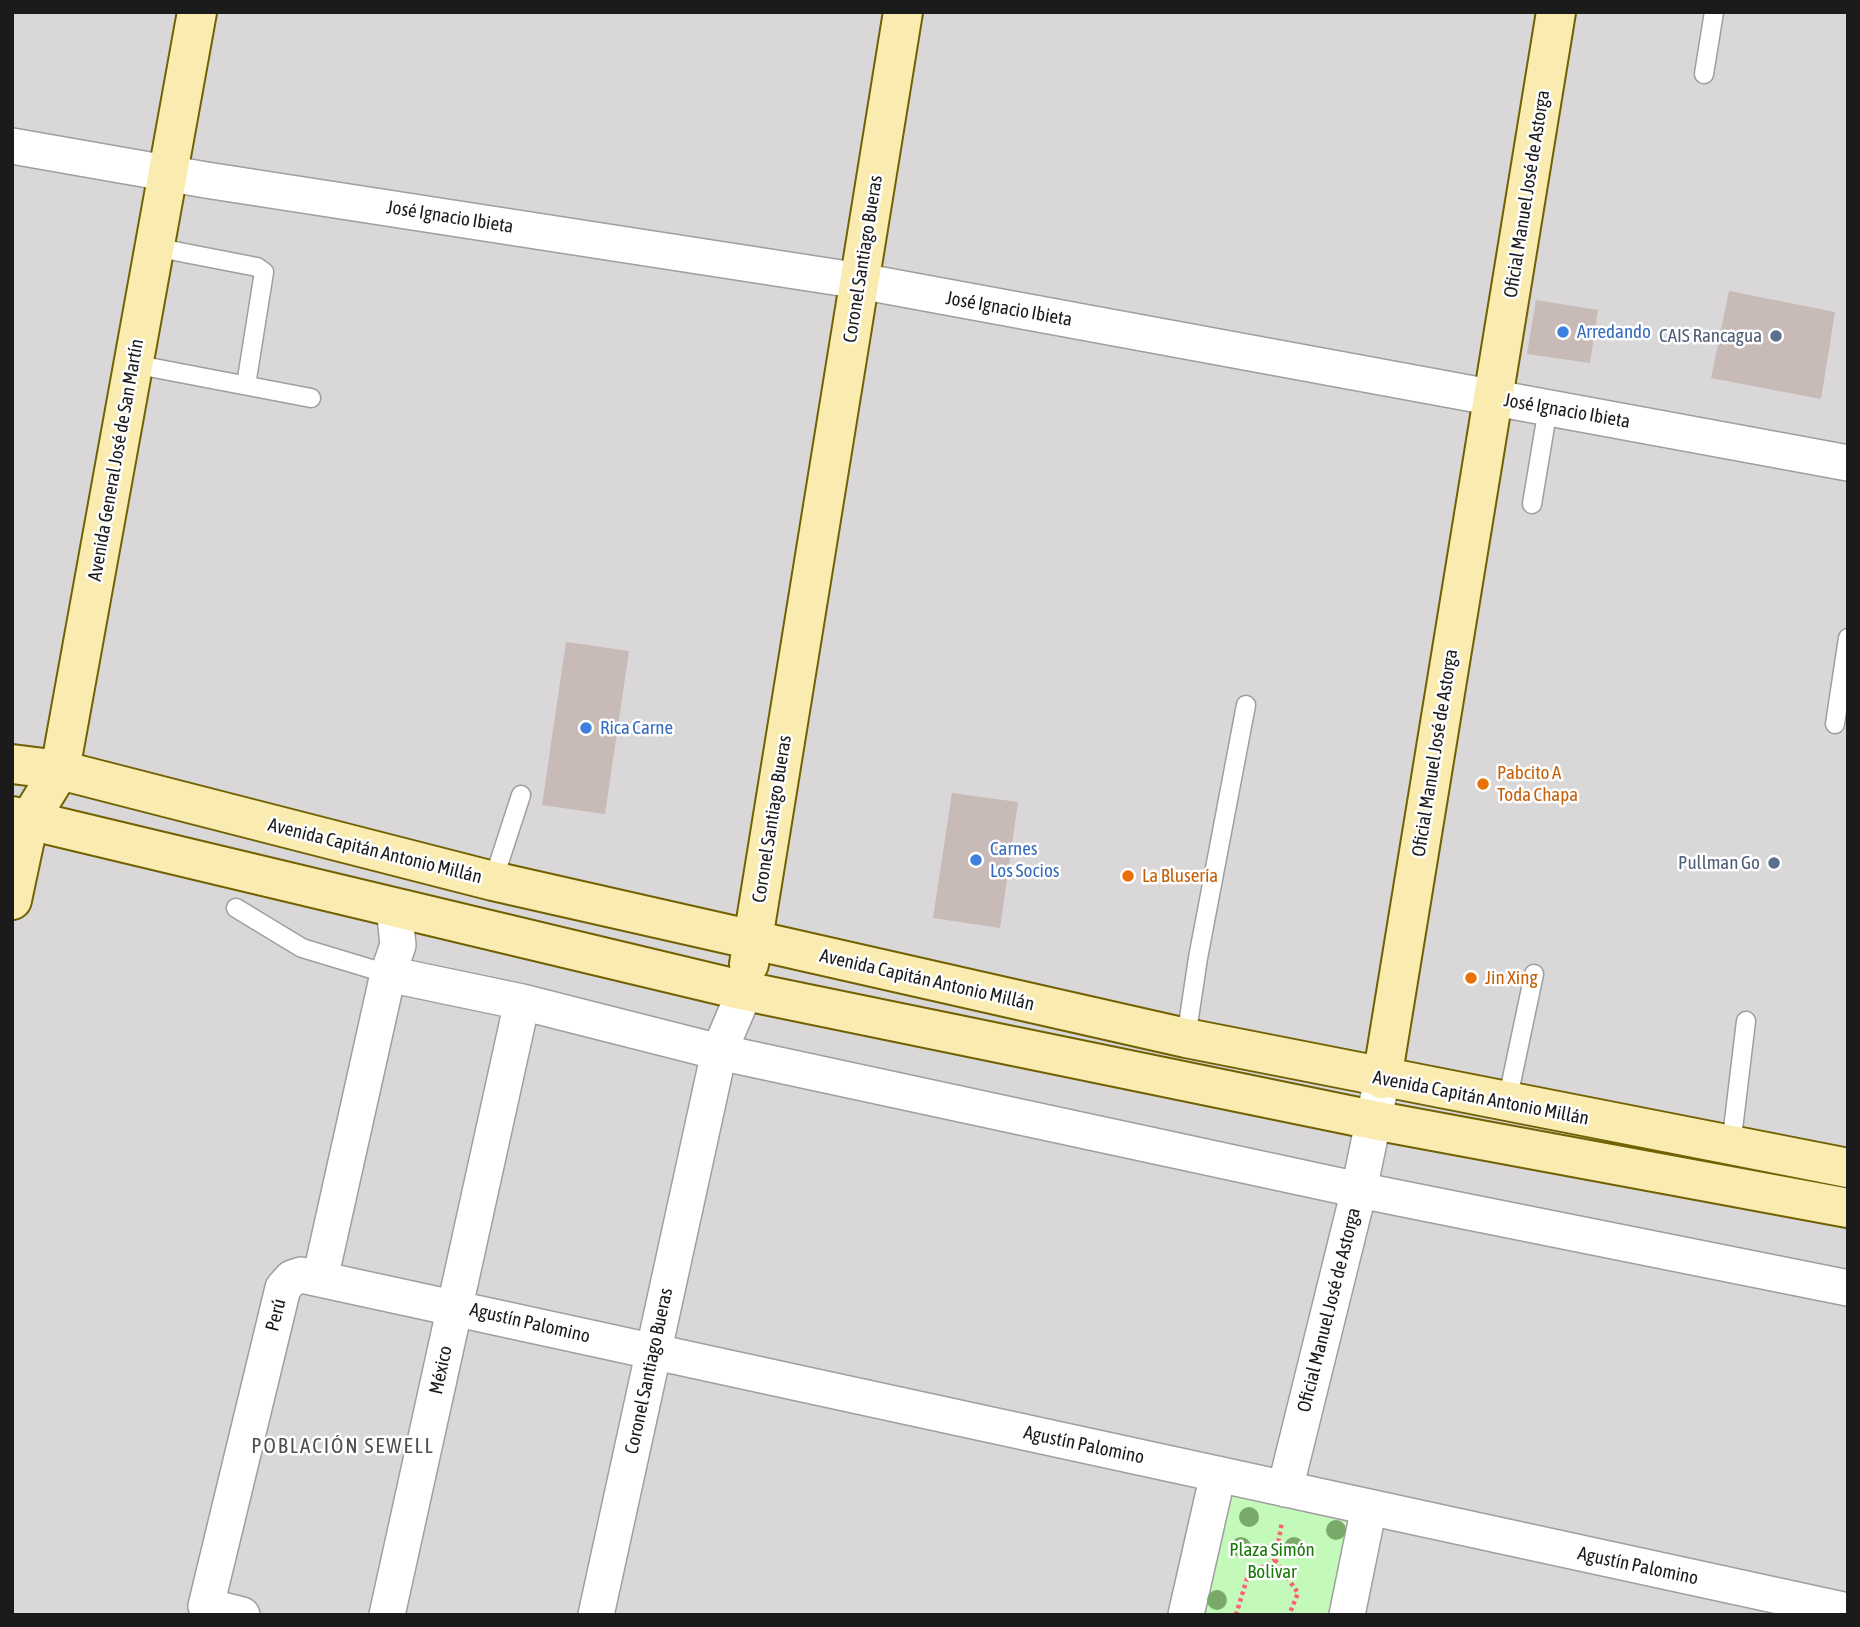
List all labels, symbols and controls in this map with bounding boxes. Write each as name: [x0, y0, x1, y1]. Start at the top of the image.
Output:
street label: Oficial Manuel José de Astorga: [1499, 89, 1555, 299]
street label: Coronel Santiago Bueras: [839, 174, 887, 344]
street label: José Ignacio Ibieta: [385, 196, 515, 238]
street label: José Ignacio Ibieta: [944, 287, 1074, 331]
place label: Arredando: [1577, 321, 1651, 343]
marker: Arredando: [1555, 324, 1571, 340]
place label: CAIS Rancagua: [1659, 325, 1762, 347]
marker: CAIS Rancagua: [1768, 328, 1784, 344]
street label: Avenida General José de San Martín: [83, 337, 149, 583]
street label: José Ignacio Ibieta: [1502, 389, 1632, 433]
street label: Oficial Manuel José de Astorga: [1407, 648, 1463, 858]
place label: Rica Carne: [600, 717, 673, 739]
marker: Rica Carne: [578, 720, 594, 736]
street label: Coronel Santiago Bueras: [748, 734, 796, 904]
place label: Pabcito A Toda Chapa: [1497, 762, 1578, 806]
marker: Pabcito A Toda Chapa: [1475, 776, 1491, 792]
street label: Avenida Capitán Antonio Millán: [266, 813, 484, 889]
place label: Carnes Los Socios: [990, 838, 1060, 882]
marker: Carnes Los Socios: [968, 852, 984, 868]
place label: Pullman Go: [1678, 852, 1760, 874]
marker: Pullman Go: [1766, 855, 1782, 871]
place label: La Blusería: [1142, 865, 1218, 887]
marker: La Blusería: [1120, 868, 1136, 884]
street label: Avenida Capitán Antonio Millán: [817, 944, 1037, 1016]
place label: Jin Xing: [1485, 967, 1538, 989]
marker: Jin Xing: [1463, 970, 1479, 986]
street label: Avenida Capitán Antonio Millán: [1371, 1066, 1591, 1130]
street label: Oficial Manuel José de Astorga: [1293, 1205, 1365, 1415]
street label: Coronel Santiago Bueras: [620, 1286, 678, 1456]
street label: Perú: [261, 1296, 291, 1334]
street label: Agustín Palomino: [468, 1298, 592, 1348]
street label: México: [425, 1344, 457, 1396]
street label: Agustín Palomino: [1022, 1421, 1146, 1469]
district label: POBLACIÓN SEWELL: [253, 1433, 433, 1459]
park label: Plaza Simón Bolivar: [1229, 1539, 1315, 1583]
street label: Agustín Palomino: [1576, 1542, 1700, 1590]

